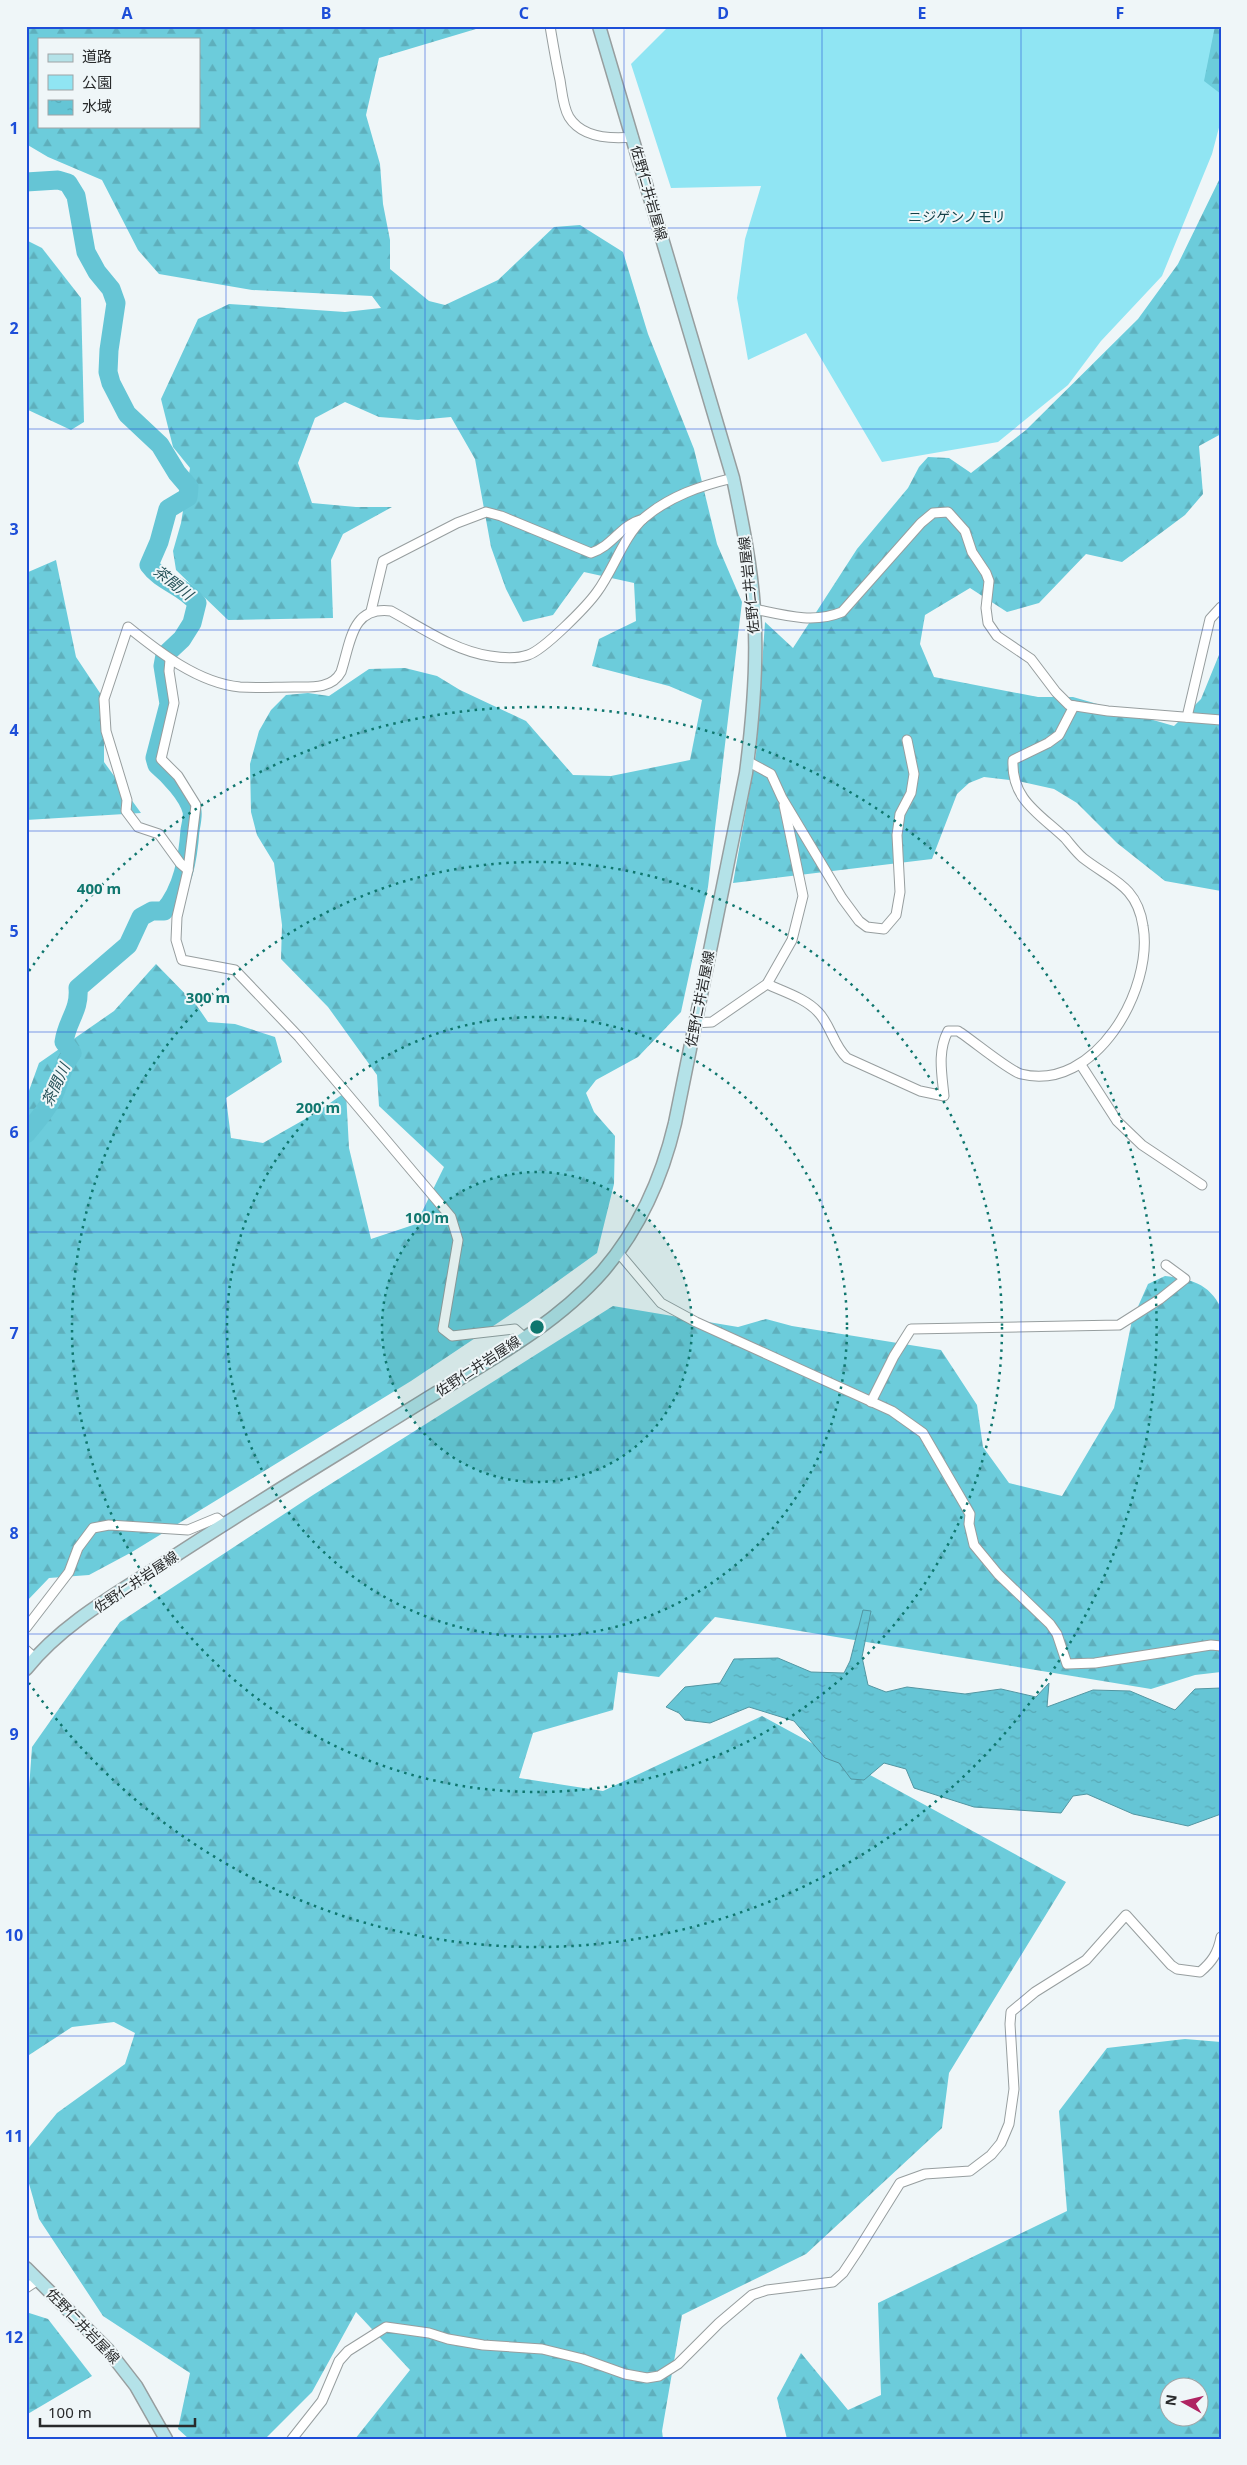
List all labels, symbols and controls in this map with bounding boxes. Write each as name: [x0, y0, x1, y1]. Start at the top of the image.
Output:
text: A: [121, 2, 133, 24]
text: B: [321, 2, 331, 24]
text: C: [519, 2, 529, 24]
text: D: [717, 2, 729, 24]
text: E: [918, 2, 927, 24]
text: F: [1116, 2, 1124, 24]
legend: [38, 38, 200, 128]
text: 道路: [82, 46, 112, 66]
text: 公園: [82, 72, 112, 92]
text: 水域: [82, 96, 112, 116]
text: 1: [9, 117, 19, 139]
street label: 佐野仁井岩屋線: [627, 143, 672, 243]
park label: ニジゲンノモリ: [908, 207, 1006, 226]
text: 2: [9, 317, 19, 339]
text: 3: [9, 518, 19, 540]
street label: 佐野仁井岩屋線: [734, 535, 763, 635]
water label: 茶間川: [150, 560, 199, 605]
text: 4: [9, 719, 19, 741]
text: 400 m: [77, 878, 121, 898]
text: 5: [9, 920, 19, 942]
street label: 佐野仁井岩屋線: [681, 949, 718, 1049]
text: 300 m: [186, 987, 230, 1007]
water label: 茶間川: [37, 1058, 75, 1109]
text: 200 m: [296, 1097, 340, 1117]
text: 6: [9, 1121, 19, 1143]
text: 100 m: [405, 1207, 449, 1227]
centre of rings: [528, 1318, 546, 1336]
text: 7: [9, 1322, 19, 1344]
street label: 佐野仁井岩屋線: [431, 1331, 524, 1400]
text: 8: [9, 1522, 19, 1544]
street label: 佐野仁井岩屋線: [90, 1546, 182, 1617]
text: 9: [9, 1723, 19, 1745]
text: 10: [5, 1924, 23, 1946]
text: 11: [5, 2125, 23, 2147]
street label: 佐野仁井岩屋線: [42, 2284, 124, 2367]
text: 12: [5, 2326, 23, 2348]
north arrow: [1160, 2378, 1210, 2428]
text: N: [1160, 2393, 1181, 2407]
scale bar: [40, 2395, 195, 2427]
text: 100 m: [48, 2402, 92, 2422]

